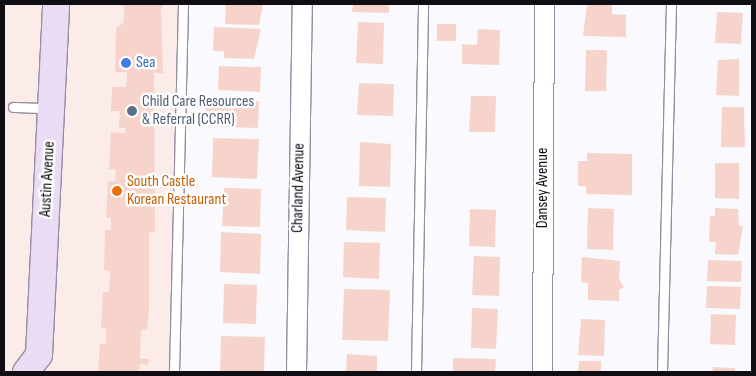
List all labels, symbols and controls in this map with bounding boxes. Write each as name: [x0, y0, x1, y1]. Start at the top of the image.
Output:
place label: Sea: [136, 53, 155, 73]
marker: Sea: [120, 57, 132, 69]
place label: Child Care Resources & Referral (CCRR): [142, 92, 254, 130]
marker: Child Care Resources & Referral (CCRR): [126, 105, 138, 117]
street label: Austin Avenue: [36, 141, 60, 217]
street label: Charland Avenue: [289, 143, 309, 233]
street label: Dansey Avenue: [533, 148, 553, 228]
place label: South Castle Korean Restaurant: [127, 172, 226, 210]
marker: South Castle Korean Restaurant: [111, 185, 123, 197]

